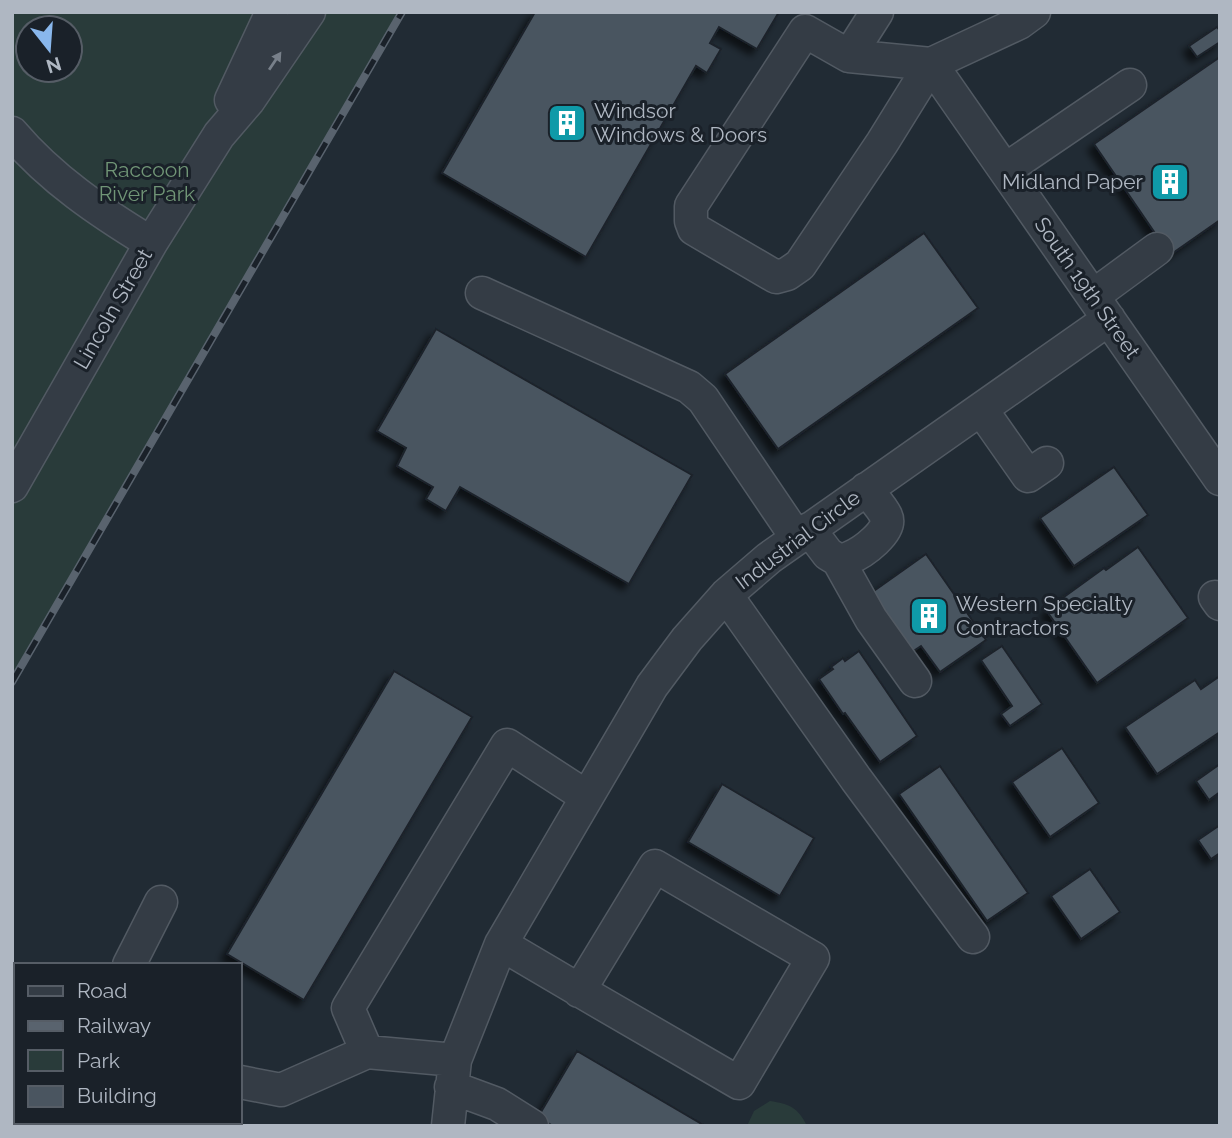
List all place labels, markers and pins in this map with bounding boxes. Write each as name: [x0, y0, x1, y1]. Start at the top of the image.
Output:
place label: Windsor Windows & Doors: [594, 98, 767, 147]
building icon: Windsor Windows & Doors: [546, 102, 588, 144]
building icon: Midland Paper: [1149, 161, 1191, 203]
place label: Midland Paper: [1002, 169, 1144, 194]
place label: Western Specialty Contractors: [956, 591, 1133, 640]
building icon: Western Specialty Contractors: [908, 595, 950, 637]

